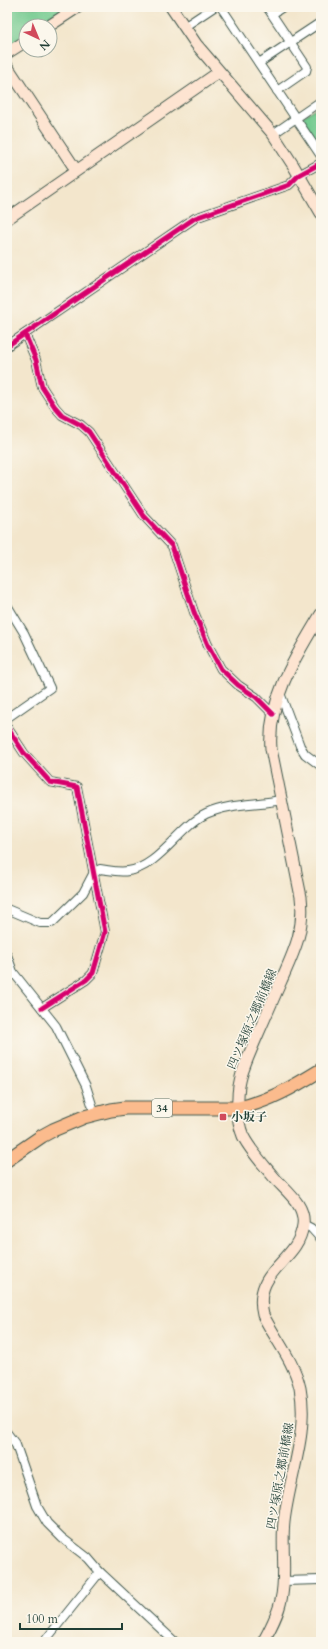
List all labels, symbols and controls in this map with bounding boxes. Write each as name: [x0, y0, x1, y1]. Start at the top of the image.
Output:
north arrow: [18, 18, 58, 58]
text: N: [36, 36, 53, 54]
street label: 四ツ塚原之郷前橋線: [224, 966, 280, 1072]
road number: 34: [152, 1099, 172, 1117]
place label: 小坂子: [231, 1109, 267, 1125]
marker: 小坂子: [218, 1112, 228, 1122]
street label: 四ツ塚原之郷前橋線: [263, 1421, 297, 1531]
scale bar: [20, 1605, 122, 1631]
text: 100 m: [26, 1611, 59, 1627]

